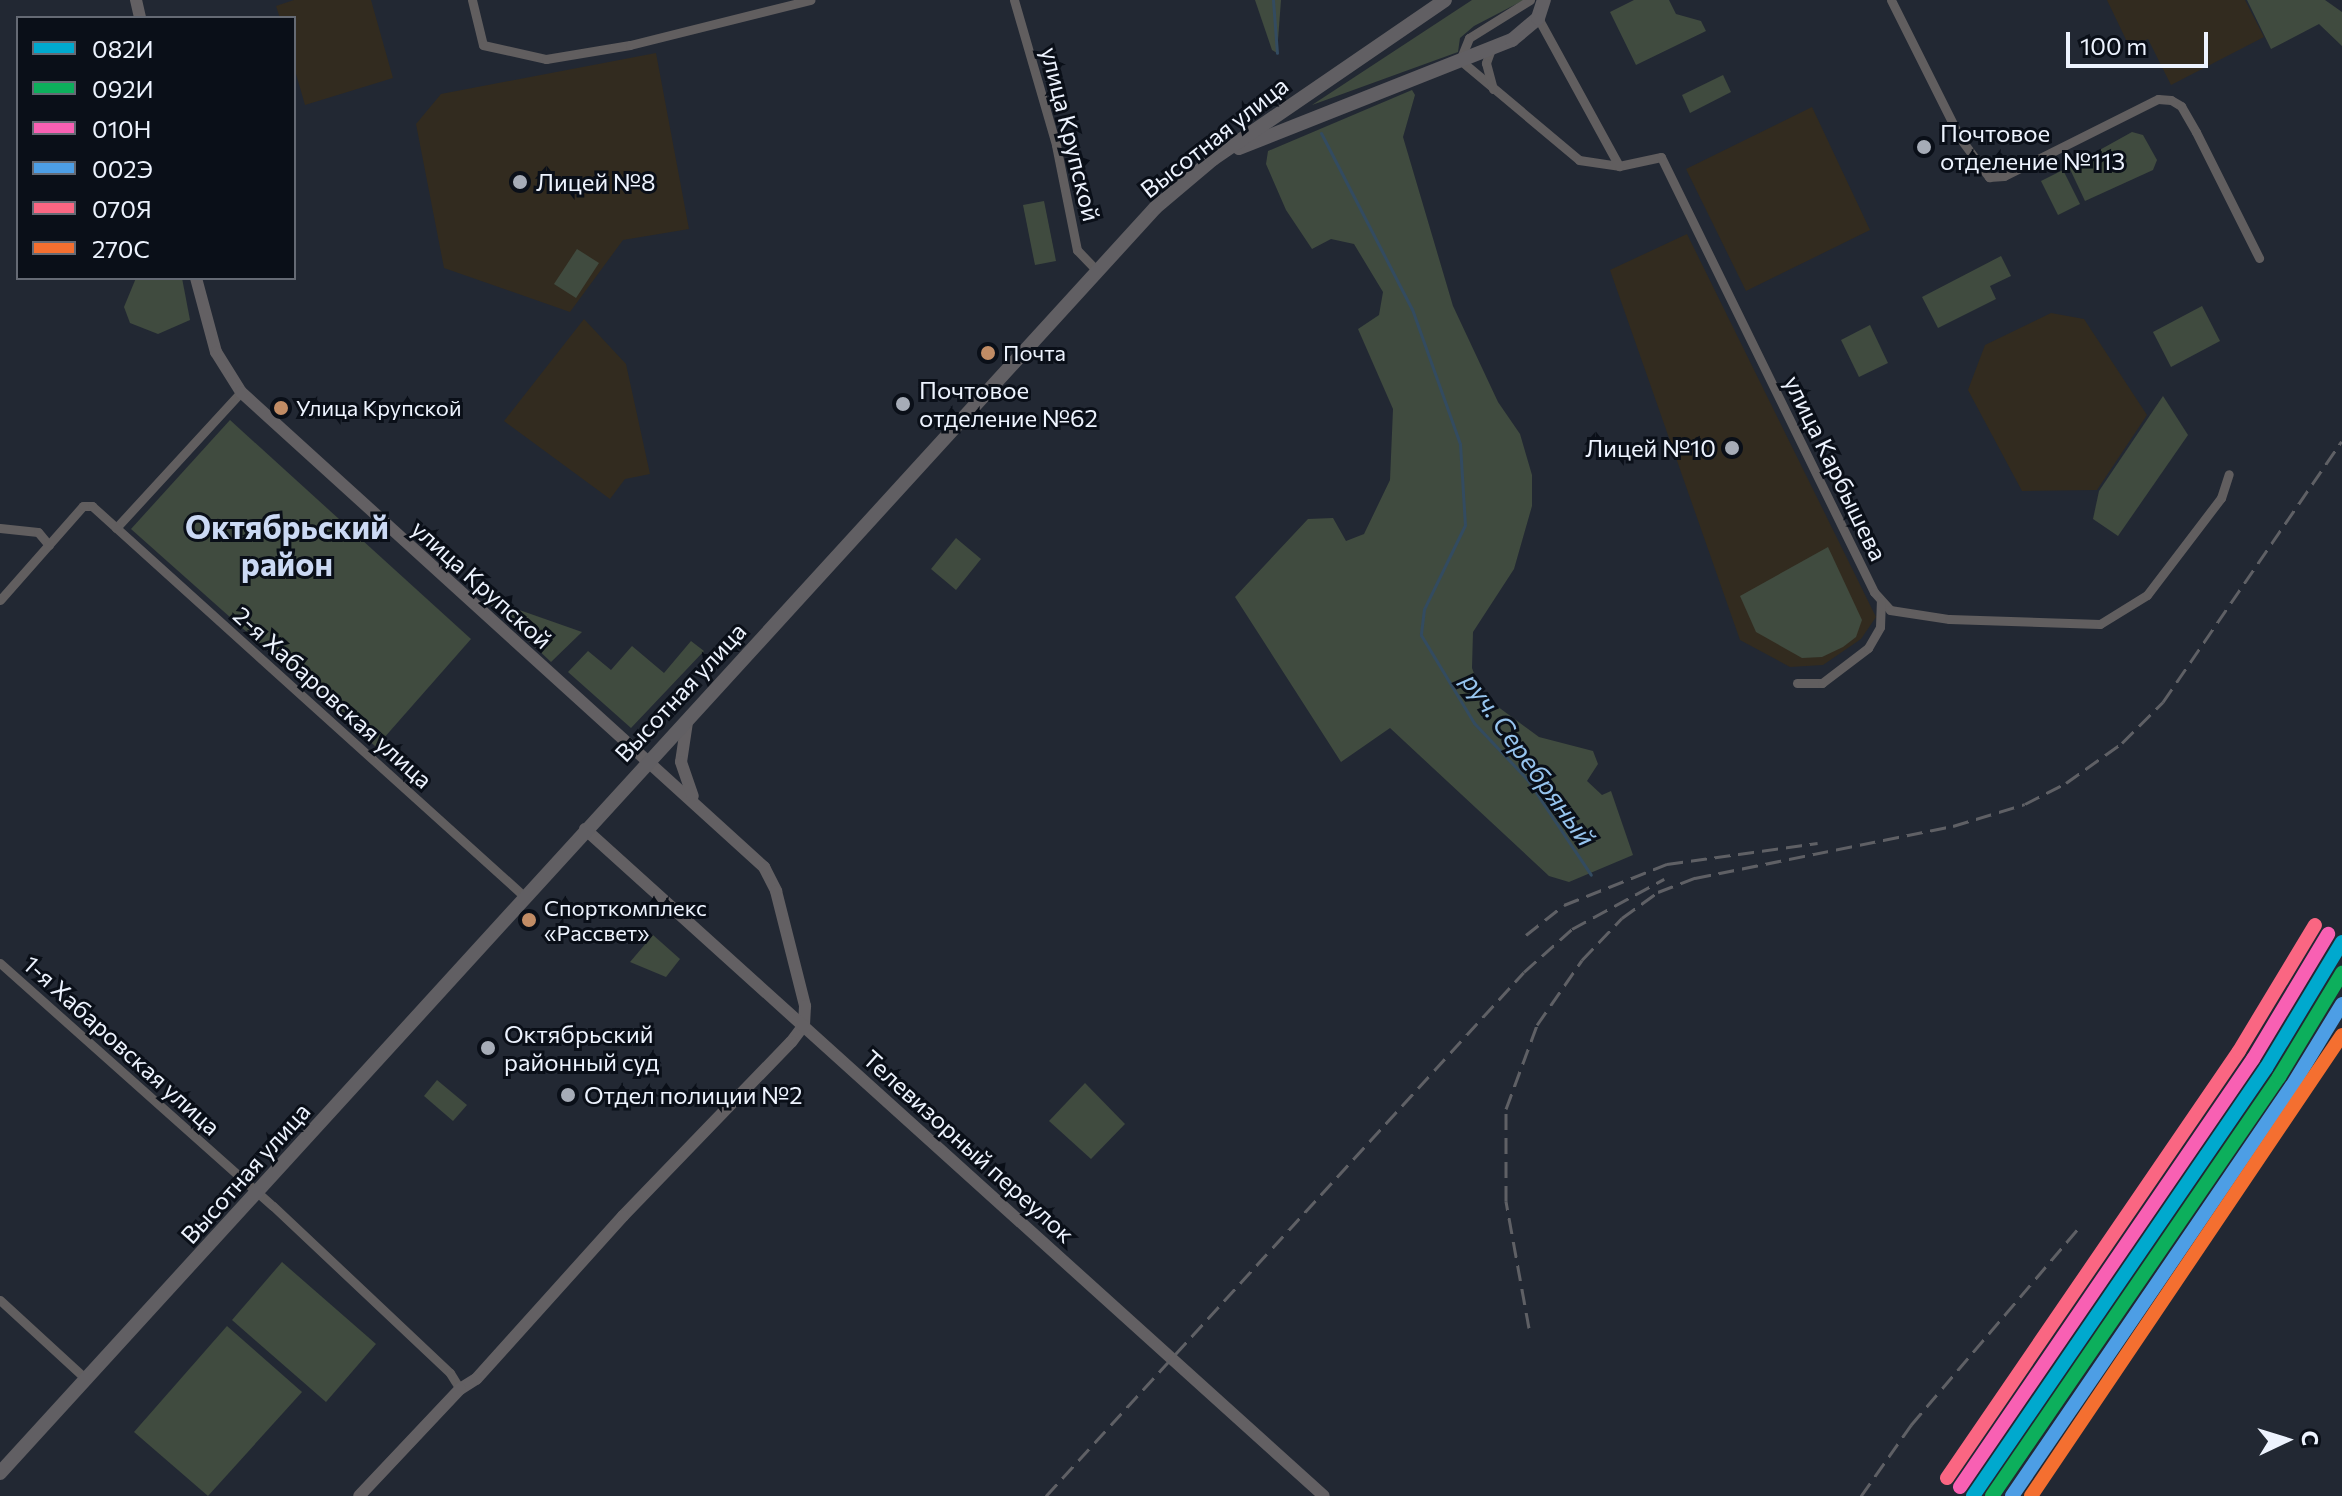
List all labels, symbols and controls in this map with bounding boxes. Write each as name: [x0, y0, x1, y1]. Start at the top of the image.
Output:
legend: [16, 16, 296, 280]
scale bar: [2070, 16, 2212, 66]
text: 100 m: [2080, 31, 2147, 60]
text: 082И: [92, 34, 154, 63]
street label: улица Крупской: [1035, 44, 1107, 224]
street label: Высотная улица: [1135, 70, 1293, 204]
text: 092И: [92, 74, 154, 103]
text: 010Н: [92, 114, 152, 143]
place label: Почтовое отделение №113: [1940, 119, 2125, 175]
marker: Почтовое отделение №113: [1915, 138, 1933, 156]
text: 002Э: [92, 154, 153, 183]
place label: Лицей №8: [536, 168, 655, 196]
marker: Лицей №8: [511, 173, 529, 191]
text: 070Я: [92, 194, 152, 223]
text: 270С: [92, 234, 150, 263]
place label: Почта: [1003, 340, 1066, 366]
marker: Почта: [980, 345, 996, 361]
street label: улица Карбышева: [1779, 371, 1893, 565]
place label: Почтовое отделение №62: [919, 376, 1098, 432]
place label: Улица Крупской: [296, 395, 462, 421]
marker: Почтовое отделение №62: [894, 395, 912, 413]
marker: Улица Крупской: [273, 400, 289, 416]
place label: Лицей №10: [1585, 434, 1716, 462]
marker: Лицей №10: [1723, 439, 1741, 457]
district label: Октябрьский район: [185, 508, 389, 583]
street label: улица Крупской: [406, 514, 558, 654]
street label: 2-я Хабаровская улица: [228, 600, 438, 794]
street label: Высотная улица: [608, 617, 752, 767]
water label: руч. Серебряный: [1456, 666, 1602, 852]
place label: Спорткомплекс «Рассвет»: [544, 894, 707, 946]
marker: Спорткомплекс «Рассвет»: [521, 912, 537, 928]
street label: 1-я Хабаровская улица: [18, 949, 226, 1141]
place label: Октябрьский районный суд: [504, 1020, 659, 1076]
marker: Октябрьский районный суд: [479, 1039, 497, 1057]
street label: Телевизорный переулок: [858, 1044, 1080, 1248]
place label: Отдел полиции №2: [584, 1081, 803, 1109]
marker: Отдел полиции №2: [559, 1086, 577, 1104]
street label: Высотная улица: [174, 1097, 316, 1249]
north arrow: [2246, 1400, 2326, 1480]
text: С: [2296, 1430, 2324, 1447]

